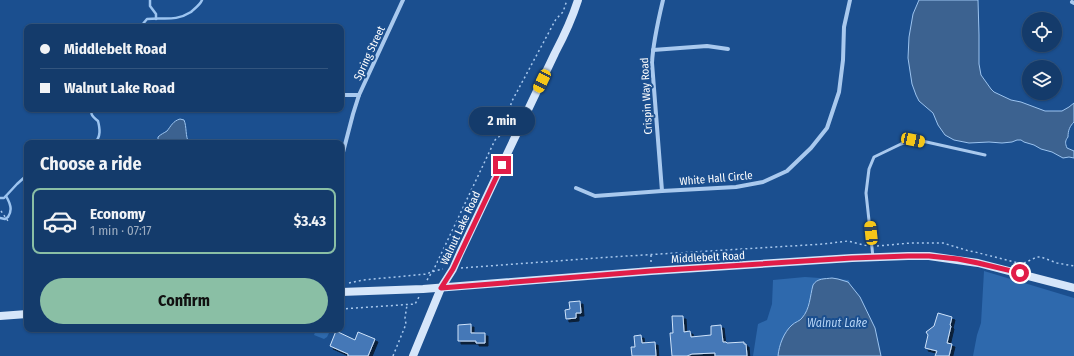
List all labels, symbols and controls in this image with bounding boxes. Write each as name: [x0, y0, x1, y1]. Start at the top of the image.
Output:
map controls: [1022, 12, 1062, 100]
button: locate: [1022, 12, 1062, 52]
street label: Spring Street: [351, 24, 388, 82]
text: Middlebelt Road: [64, 40, 167, 58]
street label: Crispin Way Road: [638, 57, 655, 135]
button: layers: [1022, 60, 1062, 100]
car: [531, 68, 553, 94]
text: Walnut Lake Road: [64, 79, 175, 97]
callout: 2 min: [469, 107, 535, 135]
text: 2 min: [488, 113, 516, 128]
car: [900, 132, 926, 148]
text: Choose a ride: [40, 153, 142, 175]
route end: [493, 156, 511, 174]
street label: White Hall Circle: [679, 169, 753, 188]
street label: Walnut Lake Road: [438, 189, 483, 267]
icon: car: [42, 203, 78, 239]
text: Economy: [90, 205, 145, 223]
text: $3.43: [294, 212, 326, 230]
car: [864, 220, 878, 246]
text: 1 min · 07:17: [90, 223, 151, 238]
street label: Middlebelt Road: [671, 249, 745, 266]
route start: [1011, 264, 1029, 282]
button: Confirm: [40, 278, 328, 324]
water label: Walnut Lake: [807, 316, 867, 330]

